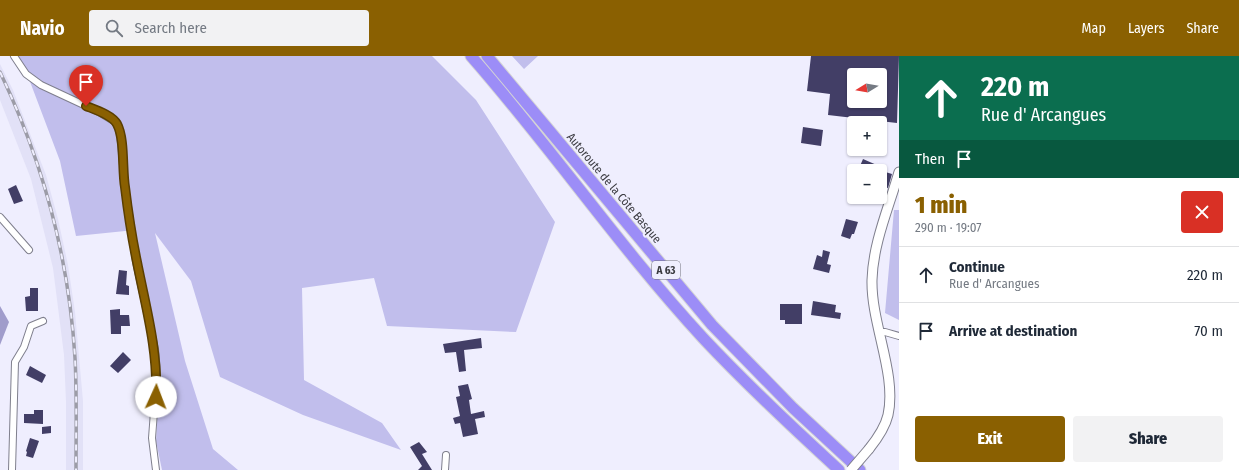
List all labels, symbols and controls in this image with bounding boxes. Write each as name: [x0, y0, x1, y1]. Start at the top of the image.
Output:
search box: [89, 10, 369, 46]
text: Navio: [20, 17, 65, 40]
icon: search: [103, 17, 125, 39]
text: Search here: [135, 19, 207, 37]
text: Map: [1082, 20, 1106, 37]
text: Layers: [1128, 20, 1164, 37]
text: Share: [1186, 20, 1219, 37]
pin: [69, 65, 103, 106]
north arrow: [847, 68, 887, 108]
map controls: [847, 68, 887, 204]
text: 220 m: [981, 70, 1049, 103]
icon: arrive: [75, 71, 97, 93]
icon: ahead: [915, 72, 967, 124]
text: Rue d' Arcangues: [981, 104, 1106, 126]
button: +: [847, 116, 887, 156]
street label: Autoroute de la Côte Basque: [564, 130, 664, 246]
icon: arrive: [953, 148, 975, 170]
text: Then: [915, 150, 945, 168]
button: −: [847, 164, 887, 204]
text: 1 min: [915, 191, 967, 219]
button: close: [1181, 191, 1223, 233]
text: 290 m · 19:07: [915, 220, 982, 235]
text: Continue: [949, 258, 1005, 276]
road number: A 63: [652, 261, 680, 279]
icon: ahead: [915, 264, 937, 286]
text: 220 m: [1187, 266, 1223, 284]
text: Rue d' Arcangues: [949, 276, 1039, 291]
icon: arrive: [915, 320, 937, 342]
text: Arrive at destination: [949, 322, 1077, 340]
text: 70 m: [1194, 322, 1223, 340]
position arrow: [135, 376, 177, 418]
button: Exit: [915, 416, 1065, 462]
button: Share: [1073, 416, 1223, 462]

